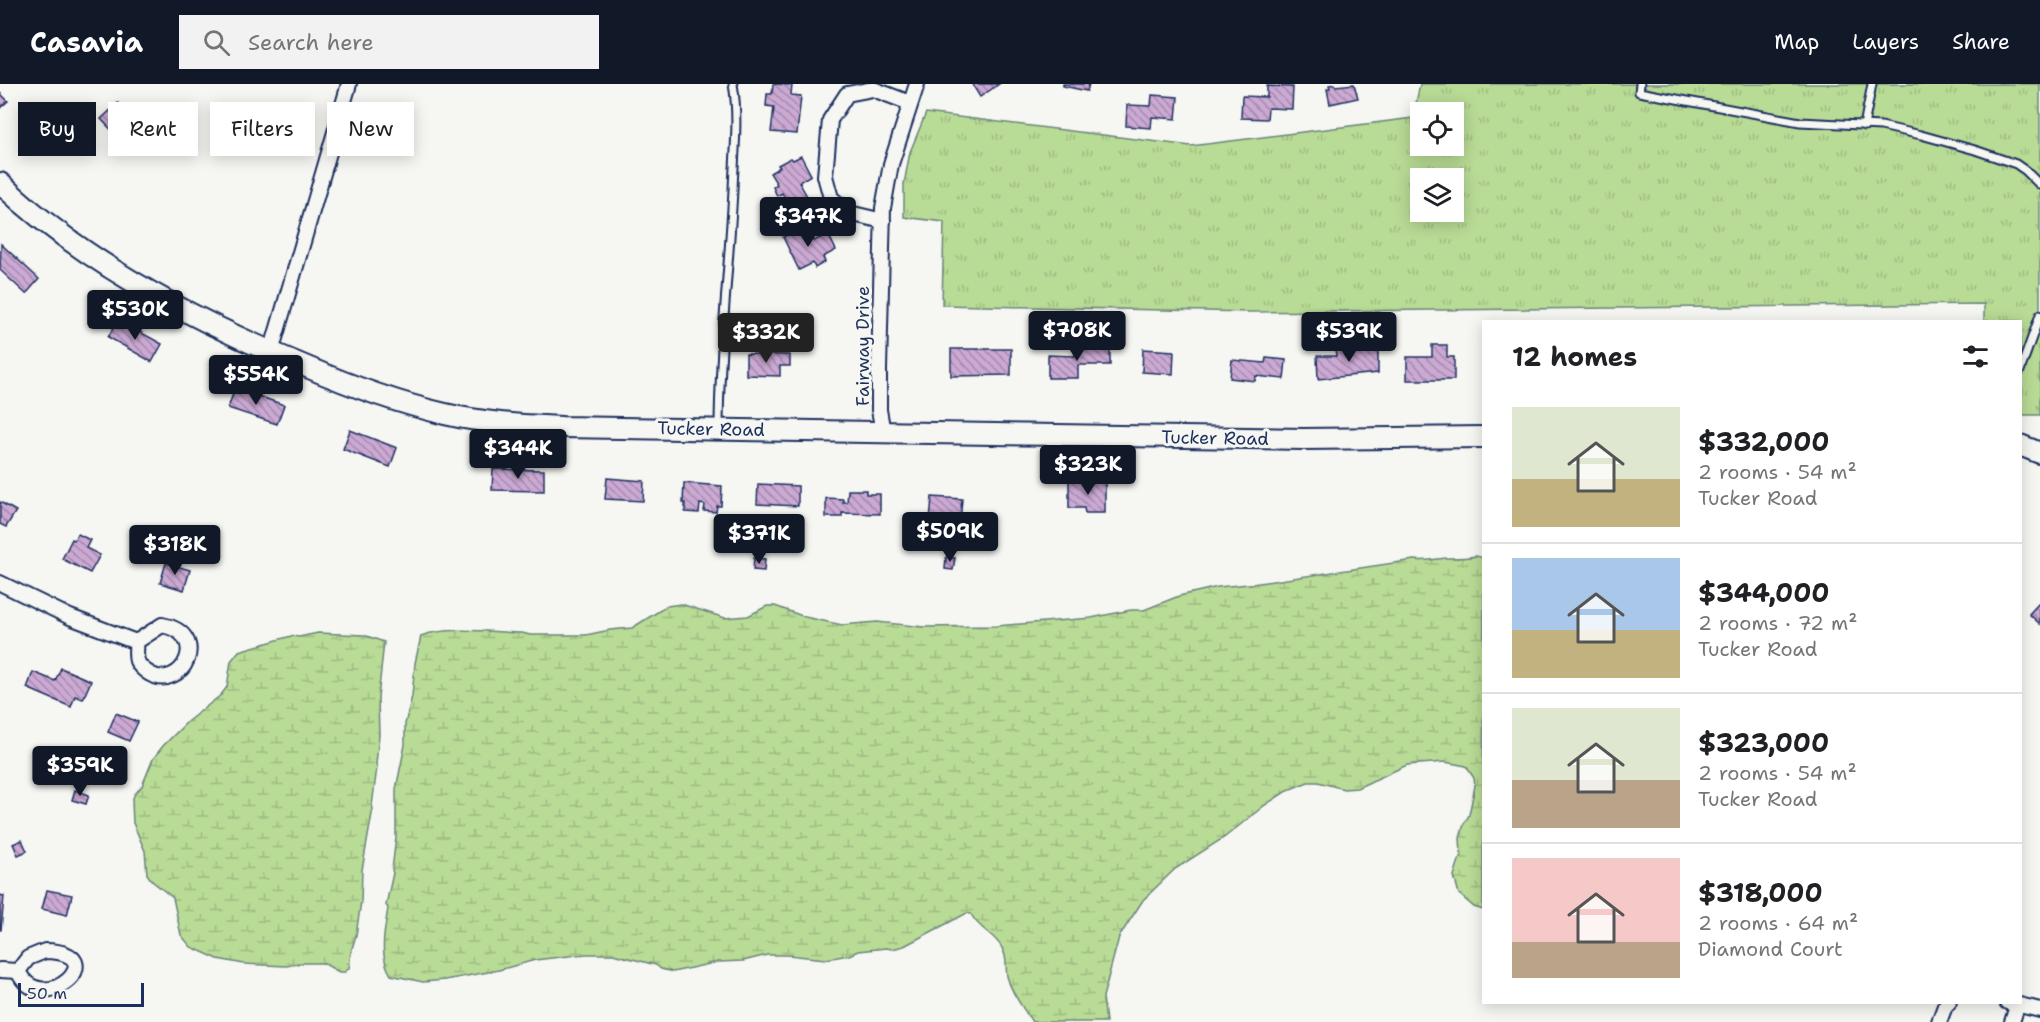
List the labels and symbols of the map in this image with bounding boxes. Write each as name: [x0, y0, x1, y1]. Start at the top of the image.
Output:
pin: $347K: [766, 197, 850, 248]
street label: Fairway Drive: [851, 286, 875, 406]
pin: $530K: [93, 290, 177, 341]
pin: $708K: [1035, 311, 1119, 362]
pin: $539K: [1307, 312, 1391, 363]
pin: $332K: [724, 313, 808, 364]
pin: $554K: [214, 355, 298, 406]
street label: Tucker Road: [657, 416, 765, 442]
street label: Tucker Road: [1161, 425, 1269, 451]
pin: $344K: [476, 429, 560, 480]
pin: $323K: [1046, 445, 1130, 496]
pin: $509K: [908, 512, 992, 563]
pin: $371K: [717, 514, 801, 565]
pin: $318K: [133, 525, 217, 576]
pin: $359K: [38, 746, 122, 797]
scale bar: [18, 980, 144, 1008]

